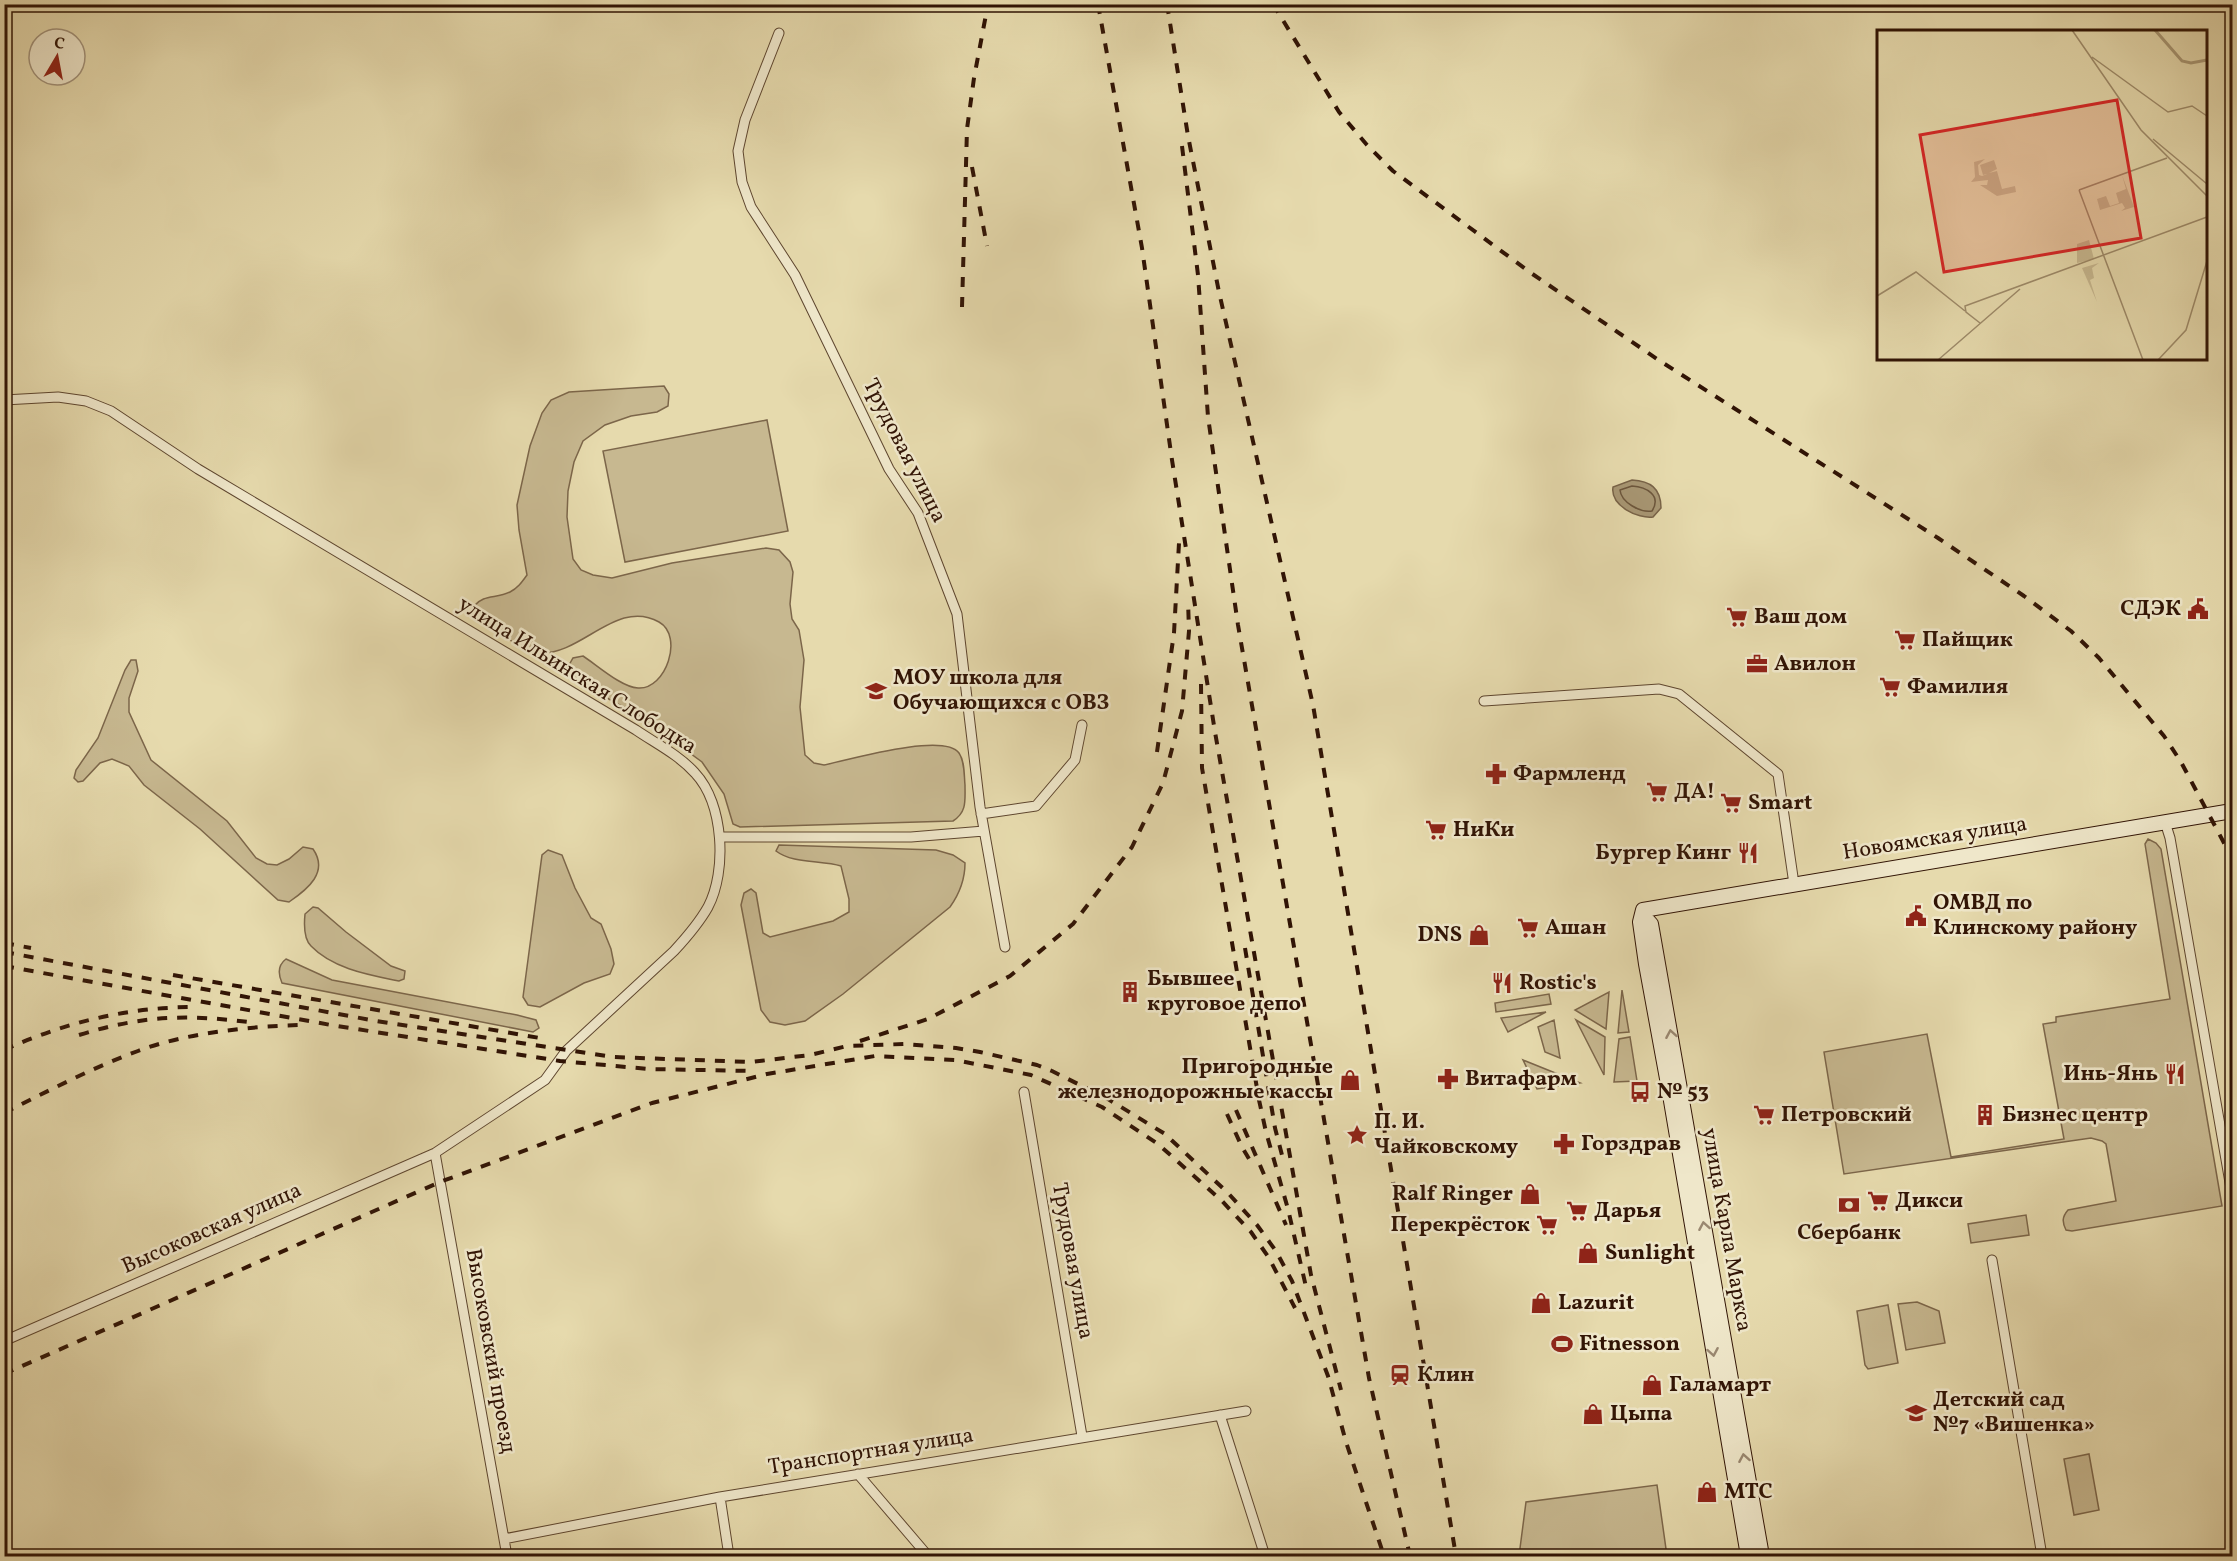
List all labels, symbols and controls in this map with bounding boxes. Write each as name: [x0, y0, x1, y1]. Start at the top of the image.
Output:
north arrow: [27, 27, 87, 87]
inset map: [1877, 30, 2207, 360]
text: С: [52, 32, 66, 56]
street label: Трудовая улица: [854, 373, 954, 529]
street label: улица Ильинская Слободка: [451, 590, 703, 762]
place label: СДЭК: [2120, 594, 2181, 625]
public building icon: СДЭК: [2186, 597, 2210, 621]
place label: Ваш дом: [1754, 602, 1848, 633]
supermarket icon: Ваш дом: [1725, 605, 1749, 629]
place label: Пайщик: [1922, 625, 2013, 656]
supermarket icon: Пайщик: [1893, 628, 1917, 652]
place label: Авилон: [1774, 649, 1856, 680]
office icon: Авилон: [1745, 652, 1769, 676]
place label: МОУ школа для Обучающихся с ОВЗ: [893, 663, 1109, 719]
place label: Фамилия: [1907, 672, 2008, 703]
supermarket icon: Фамилия: [1878, 675, 1902, 699]
school or university icon: МОУ школа для Обучающихся с ОВЗ: [864, 679, 888, 703]
place label: Фармленд: [1513, 759, 1626, 790]
pharmacy icon: Фармленд: [1484, 762, 1508, 786]
place label: ДА!: [1674, 777, 1715, 808]
supermarket icon: ДА!: [1645, 780, 1669, 804]
place label: Smart: [1748, 788, 1812, 819]
supermarket icon: Smart: [1719, 791, 1743, 815]
street label: Новоямская улица: [1840, 809, 2030, 869]
place label: НиКи: [1453, 815, 1515, 846]
supermarket icon: НиКи: [1424, 818, 1448, 842]
place label: Бургер Кинг: [1595, 838, 1731, 869]
restaurant icon: Бургер Кинг: [1736, 841, 1760, 865]
place label: ОМВД по Клинскому району: [1933, 888, 2138, 944]
public building icon: ОМВД по Клинскому району: [1904, 904, 1928, 928]
place label: Ашан: [1545, 913, 1606, 944]
supermarket icon: Ашан: [1516, 916, 1540, 940]
place label: DNS: [1418, 920, 1462, 951]
shop icon: DNS: [1467, 923, 1491, 947]
place label: Бывшее круговое депо: [1147, 964, 1301, 1020]
place label: Rostic's: [1519, 968, 1597, 999]
restaurant icon: Rostic's: [1490, 971, 1514, 995]
building icon: Бывшее круговое депо: [1118, 980, 1142, 1004]
one-way arrow: [1665, 1030, 1678, 1040]
place label: Пригородные железнодорожные кассы: [1057, 1052, 1333, 1108]
place label: Инь-Янь: [2063, 1059, 2158, 1090]
restaurant icon: Инь-Янь: [2163, 1062, 2187, 1086]
place label: Витафарм: [1465, 1064, 1578, 1095]
pharmacy icon: Витафарм: [1436, 1067, 1460, 1091]
shop icon: Пригородные железнодорожные кассы: [1338, 1068, 1362, 1092]
place label: № 53: [1657, 1077, 1709, 1108]
bus stop icon: № 53: [1628, 1080, 1652, 1104]
place label: Петровский: [1781, 1100, 1912, 1131]
place label: Бизнес центр: [2002, 1100, 2148, 1131]
supermarket icon: Петровский: [1752, 1103, 1776, 1127]
building icon: Бизнес центр: [1973, 1103, 1997, 1127]
place label: П. И. Чайковскому: [1374, 1107, 1519, 1163]
place icon: П. И. Чайковскому: [1345, 1123, 1369, 1147]
street label: улица Карла Маркса: [1693, 1126, 1759, 1334]
place label: Горздрав: [1581, 1129, 1681, 1160]
pharmacy icon: Горздрав: [1552, 1132, 1576, 1156]
street label: Высоковская улица: [117, 1175, 307, 1283]
place label: Ralf Ringer: [1392, 1179, 1514, 1210]
street label: Трудовая улица: [1043, 1180, 1101, 1342]
shop icon: Ralf Ringer: [1518, 1182, 1542, 1206]
place label: Дикси: [1895, 1186, 1963, 1217]
supermarket icon: Дикси: [1866, 1189, 1890, 1213]
bank icon: Сбербанк: [1837, 1193, 1861, 1217]
place label: Дарья: [1594, 1196, 1661, 1227]
supermarket icon: Дарья: [1565, 1199, 1589, 1223]
place label: Перекрёсток: [1390, 1210, 1530, 1241]
supermarket icon: Перекрёсток: [1535, 1213, 1559, 1237]
place label: Сбербанк: [1797, 1218, 1901, 1249]
one-way arrow: [1699, 1222, 1711, 1231]
place label: Sunlight: [1605, 1238, 1695, 1269]
shop icon: Sunlight: [1576, 1241, 1600, 1265]
street label: Высоковский проезд: [457, 1246, 523, 1456]
place label: Lazurit: [1558, 1288, 1634, 1319]
shop icon: Lazurit: [1529, 1291, 1553, 1315]
place label: Fitnesson: [1579, 1329, 1680, 1360]
sports icon: Fitnesson: [1550, 1332, 1574, 1356]
one-way arrow: [1707, 1348, 1719, 1357]
place label: Клин: [1417, 1360, 1474, 1391]
station icon: Клин: [1388, 1363, 1412, 1387]
place label: Галамарт: [1669, 1370, 1771, 1401]
shop icon: Галамарт: [1640, 1373, 1664, 1397]
place label: Детский сад №7 «Вишенка»: [1933, 1385, 2095, 1441]
place label: Цыпа: [1610, 1399, 1673, 1430]
school or university icon: Детский сад №7 «Вишенка»: [1904, 1401, 1928, 1425]
shop icon: Цыпа: [1581, 1402, 1605, 1426]
street label: Транспортная улица: [766, 1420, 976, 1484]
one-way arrow: [1738, 1453, 1751, 1463]
place label: МТС: [1724, 1477, 1773, 1508]
shop icon: МТС: [1695, 1480, 1719, 1504]

